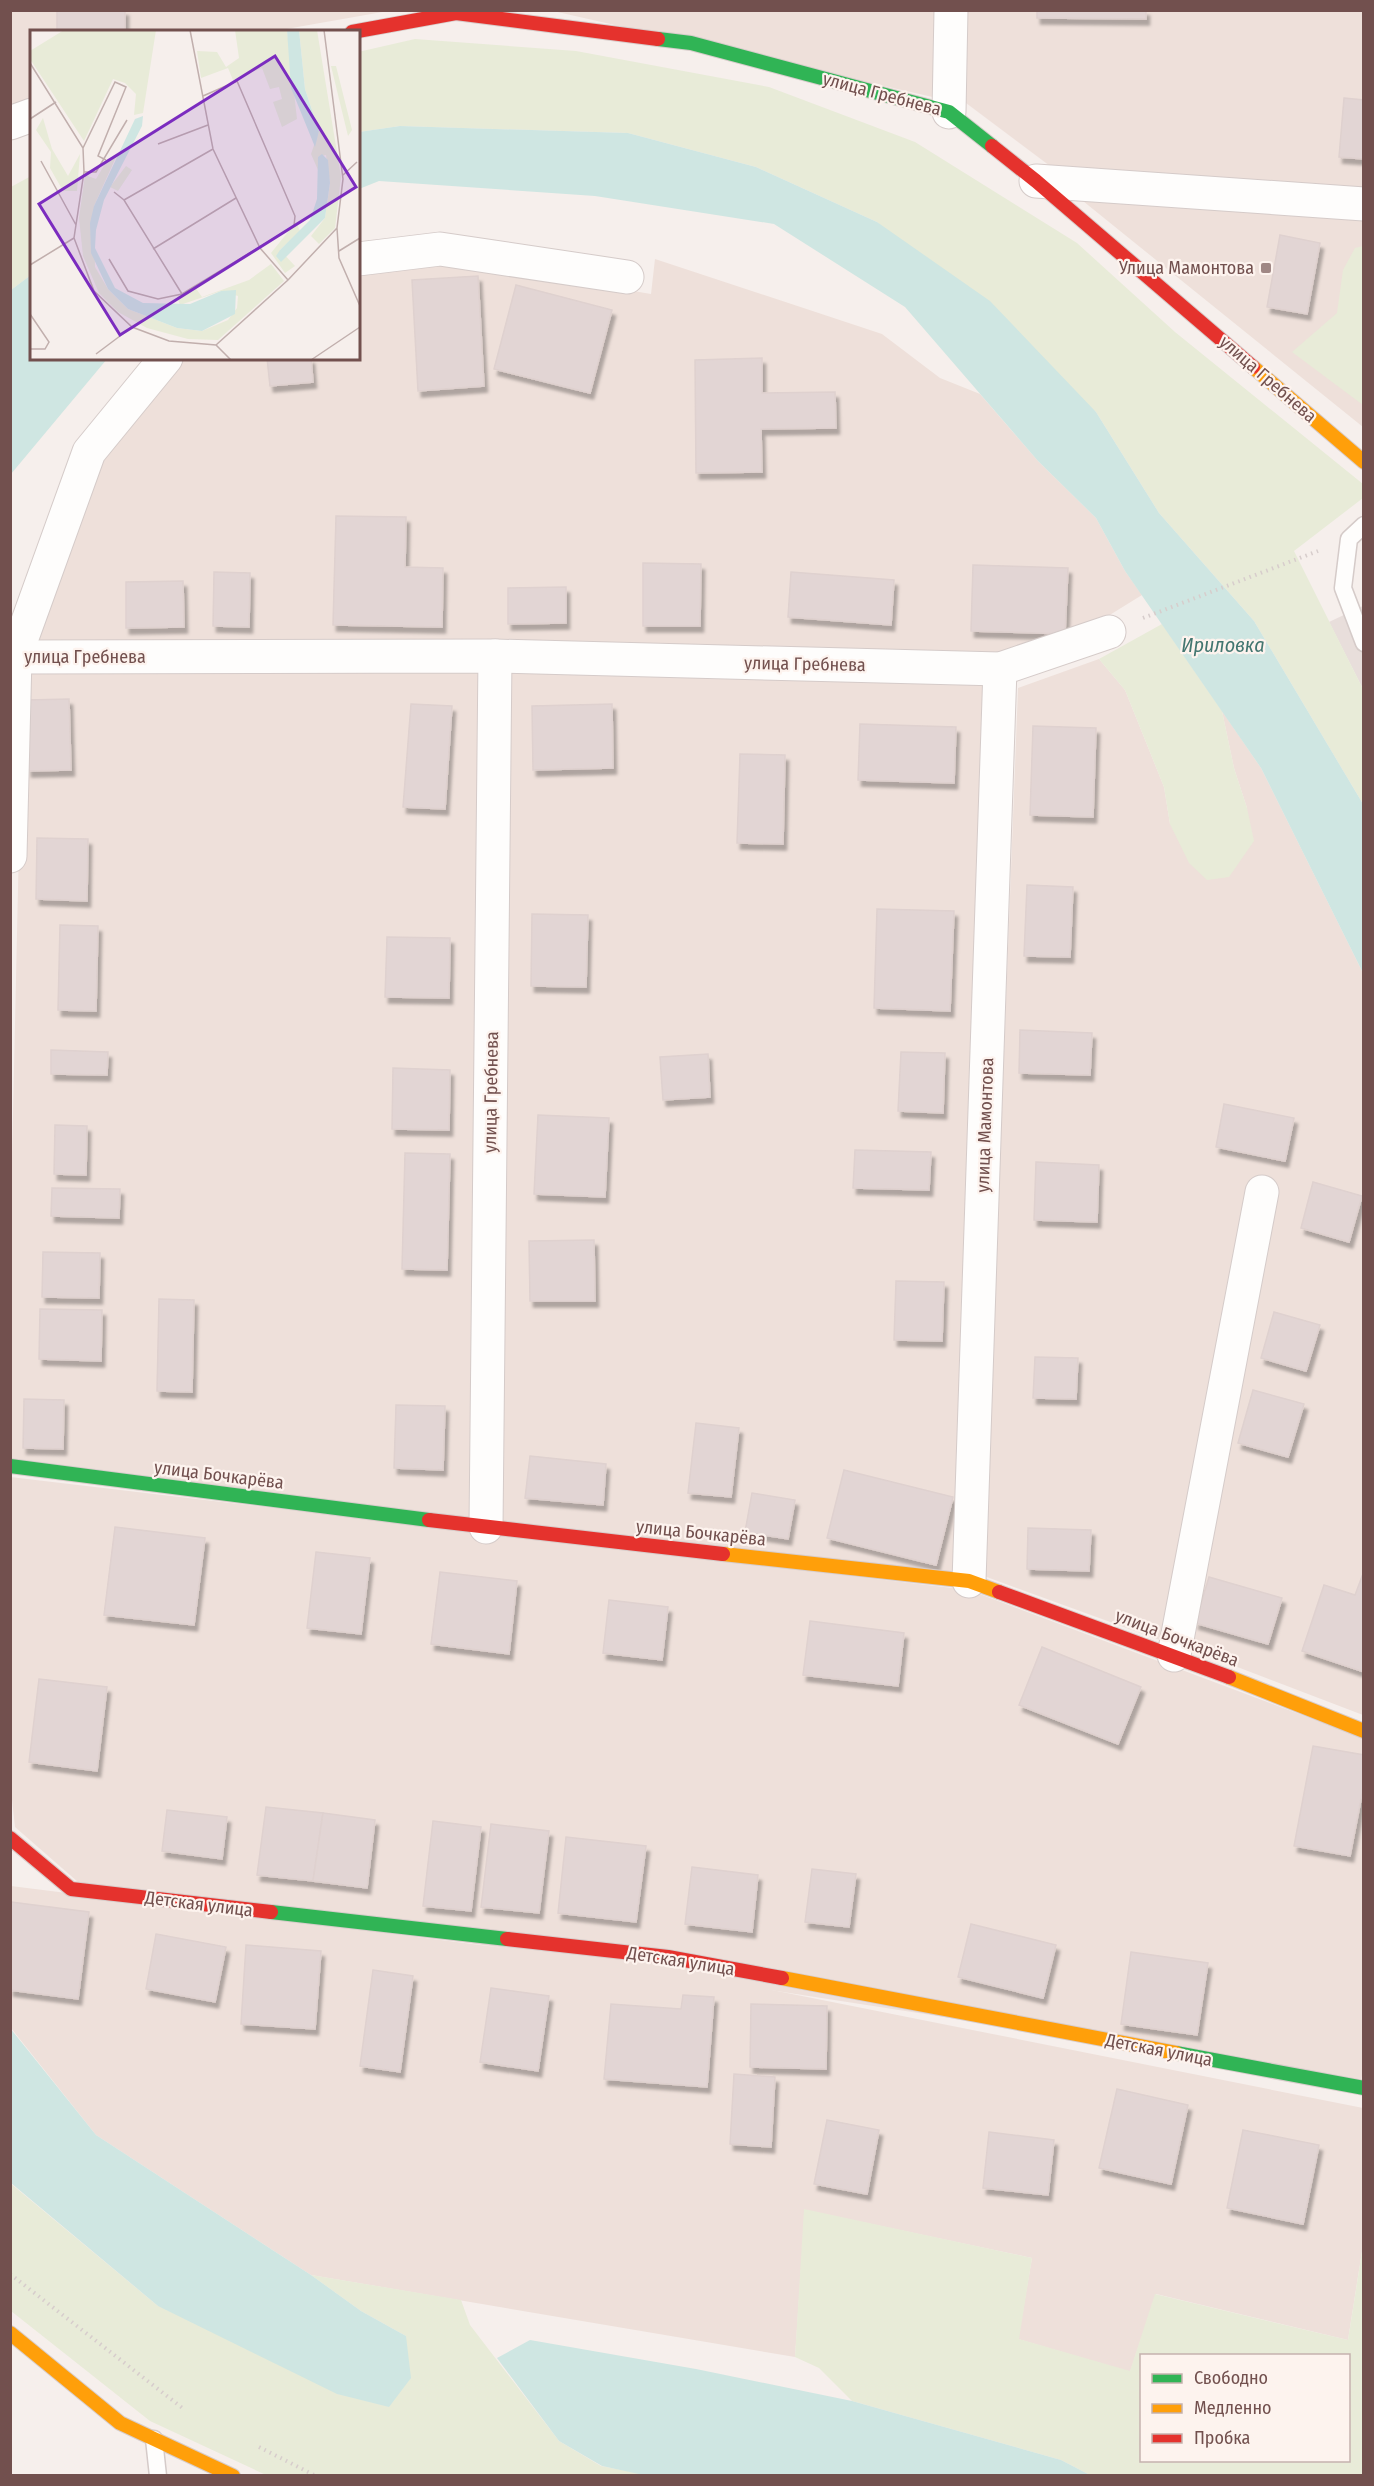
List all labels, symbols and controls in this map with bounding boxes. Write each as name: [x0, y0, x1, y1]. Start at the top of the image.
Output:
inset map: [30, 30, 360, 360]
street label: улица Гребнева: [820, 68, 944, 120]
place label: Улица Мамонтова: [1118, 257, 1254, 279]
marker: Улица Мамонтова: [1259, 261, 1273, 275]
street label: улица Гребнева: [1215, 331, 1321, 427]
water label: Ириловка: [1181, 633, 1265, 657]
street label: улица Гребнева: [24, 646, 146, 668]
street label: улица Гребнева: [744, 652, 866, 676]
street label: улица Гребнева: [479, 1031, 503, 1153]
street label: улица Мамонтова: [972, 1057, 998, 1193]
street label: улица Бочкарёва: [153, 1456, 285, 1494]
street label: улица Бочкарёва: [635, 1515, 767, 1551]
street label: улица Бочкарёва: [1112, 1604, 1242, 1672]
street label: Детская улица: [143, 1886, 254, 1922]
street label: Детская улица: [625, 1942, 736, 1980]
street label: Детская улица: [1103, 2029, 1214, 2071]
legend: [1140, 2354, 1350, 2462]
text: Свободно: [1194, 2367, 1268, 2389]
text: Медленно: [1194, 2397, 1272, 2419]
text: Пробка: [1194, 2427, 1250, 2449]

